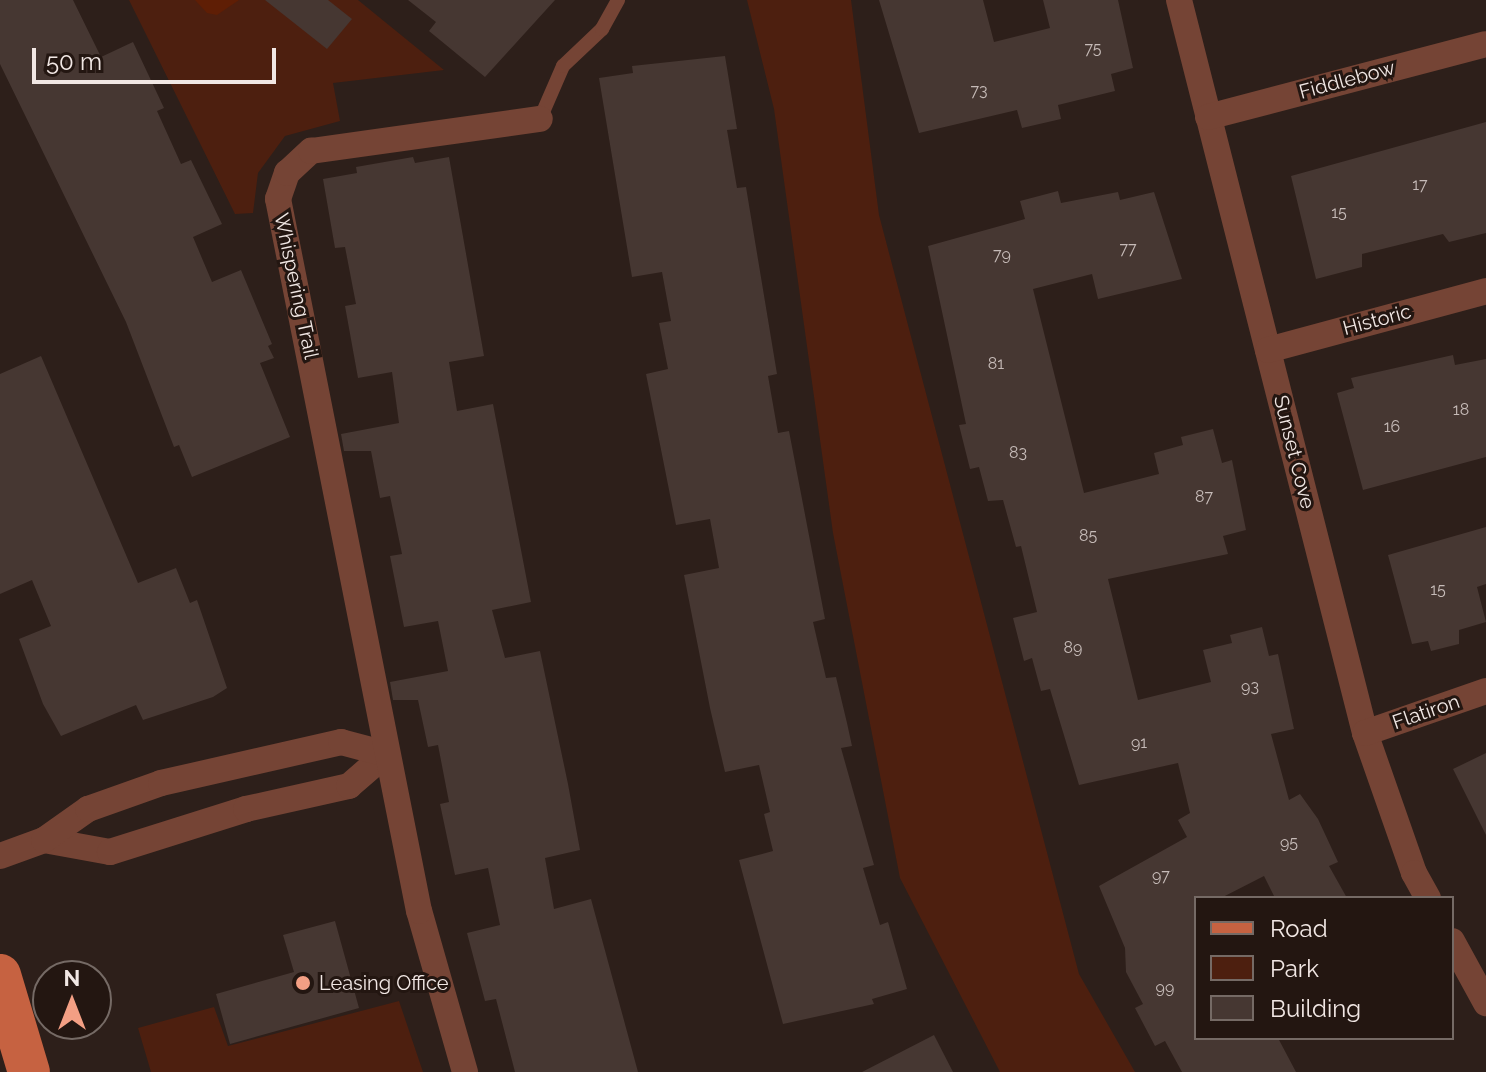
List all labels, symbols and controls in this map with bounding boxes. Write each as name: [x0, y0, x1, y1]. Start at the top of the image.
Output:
scale bar: [36, 32, 280, 82]
house number: 75: [1084, 39, 1102, 59]
text: 50 m: [46, 47, 102, 76]
street label: Fiddlebow: [1296, 56, 1398, 104]
house number: 73: [970, 81, 988, 101]
house number: 17: [1412, 175, 1428, 195]
house number: 15: [1331, 203, 1347, 223]
street label: Whispering Trail: [269, 211, 323, 361]
house number: 77: [1119, 239, 1137, 259]
house number: 79: [993, 245, 1011, 265]
street label: Historic: [1340, 299, 1414, 341]
house number: 81: [988, 354, 1004, 374]
street label: Sunset Cove: [1268, 393, 1320, 511]
house number: 18: [1453, 400, 1469, 420]
house number: 16: [1384, 417, 1400, 437]
house number: 83: [1009, 443, 1027, 463]
house number: 87: [1195, 487, 1213, 507]
house number: 85: [1079, 526, 1097, 546]
house number: 15: [1430, 580, 1446, 600]
house number: 89: [1064, 638, 1082, 658]
house number: 93: [1241, 677, 1259, 697]
street label: Flatiron: [1389, 689, 1463, 735]
house number: 91: [1131, 733, 1147, 753]
house number: 95: [1280, 833, 1298, 853]
house number: 97: [1152, 866, 1170, 886]
legend: [1194, 896, 1454, 1040]
text: Road: [1270, 914, 1328, 943]
text: Park: [1270, 954, 1319, 983]
north arrow: [32, 960, 112, 1040]
text: N: [64, 965, 80, 991]
place label: Leasing Office: [319, 971, 449, 995]
marker: Leasing Office: [294, 974, 312, 992]
house number: 99: [1156, 978, 1174, 998]
text: Building: [1270, 994, 1361, 1023]

